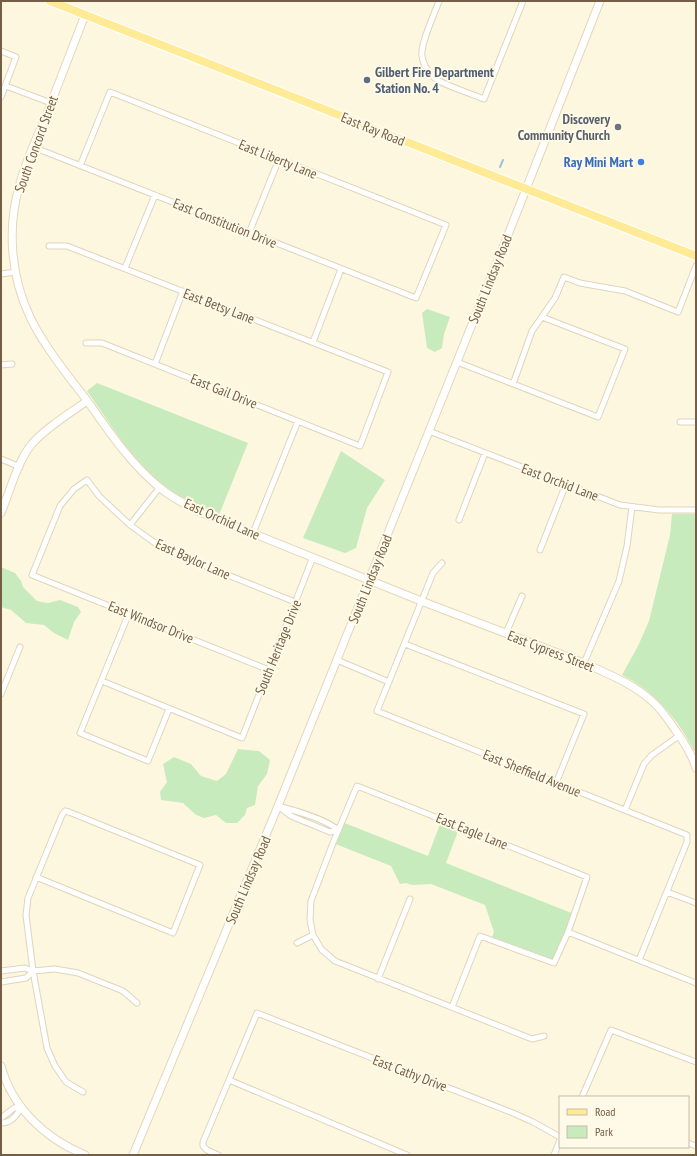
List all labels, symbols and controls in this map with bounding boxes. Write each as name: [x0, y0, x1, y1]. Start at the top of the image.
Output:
place label: Gilbert Fire Department Station No. 4: [375, 63, 494, 97]
marker: Gilbert Fire Department Station No. 4: [362, 75, 372, 85]
street label: South Concord Street: [10, 93, 62, 195]
street label: East Ray Road: [338, 108, 408, 150]
place label: Discovery Community Church: [518, 110, 610, 144]
marker: Discovery Community Church: [613, 122, 623, 132]
street label: East Liberty Lane: [236, 135, 320, 183]
place label: Ray Mini Mart: [564, 153, 633, 171]
marker: Ray Mini Mart: [636, 157, 646, 167]
street label: East Constitution Drive: [170, 194, 280, 252]
street label: South Lindsay Road: [464, 232, 516, 326]
street label: East Betsy Lane: [181, 284, 257, 328]
street label: East Gail Drive: [188, 369, 260, 413]
street label: East Orchid Lane: [519, 459, 601, 505]
street label: East Orchid Lane: [181, 494, 263, 544]
street label: South Lindsay Road: [344, 532, 396, 626]
street label: East Baylor Lane: [153, 535, 233, 584]
street label: East Windsor Drive: [106, 597, 197, 647]
street label: South Heritage Drive: [251, 597, 305, 697]
street label: East Cypress Street: [505, 626, 597, 676]
street label: East Sheffield Avenue: [480, 745, 584, 801]
street label: East Eagle Lane: [433, 808, 511, 854]
street label: South Lindsay Road: [221, 833, 275, 927]
street label: East Cathy Drive: [370, 1051, 450, 1096]
legend: [559, 1096, 689, 1148]
text: Road: [595, 1104, 615, 1119]
text: Park: [595, 1124, 613, 1139]

